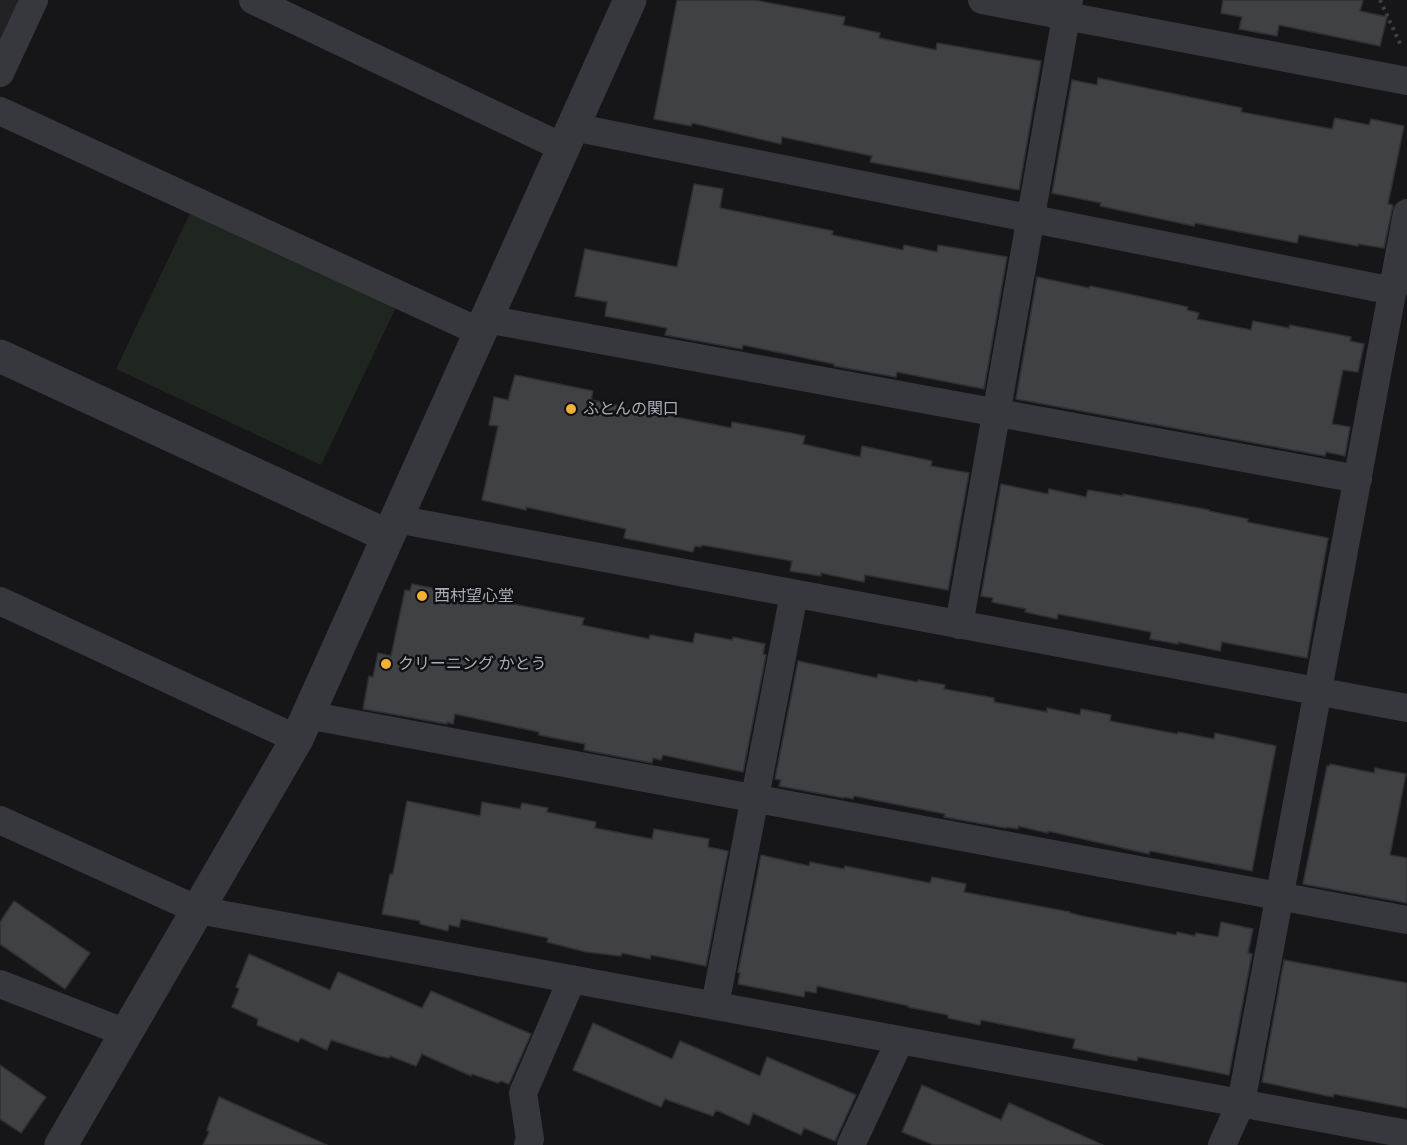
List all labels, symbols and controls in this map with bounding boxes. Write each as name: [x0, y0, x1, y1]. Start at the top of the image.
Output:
place label: ふとんの関口: [583, 399, 679, 419]
marker: ふとんの関口: [564, 402, 578, 416]
place label: 西村望心堂: [434, 586, 514, 606]
marker: 西村望心堂: [415, 589, 429, 603]
place label: クリーニング かとう: [398, 654, 546, 674]
marker: クリーニング かとう: [379, 657, 393, 671]

